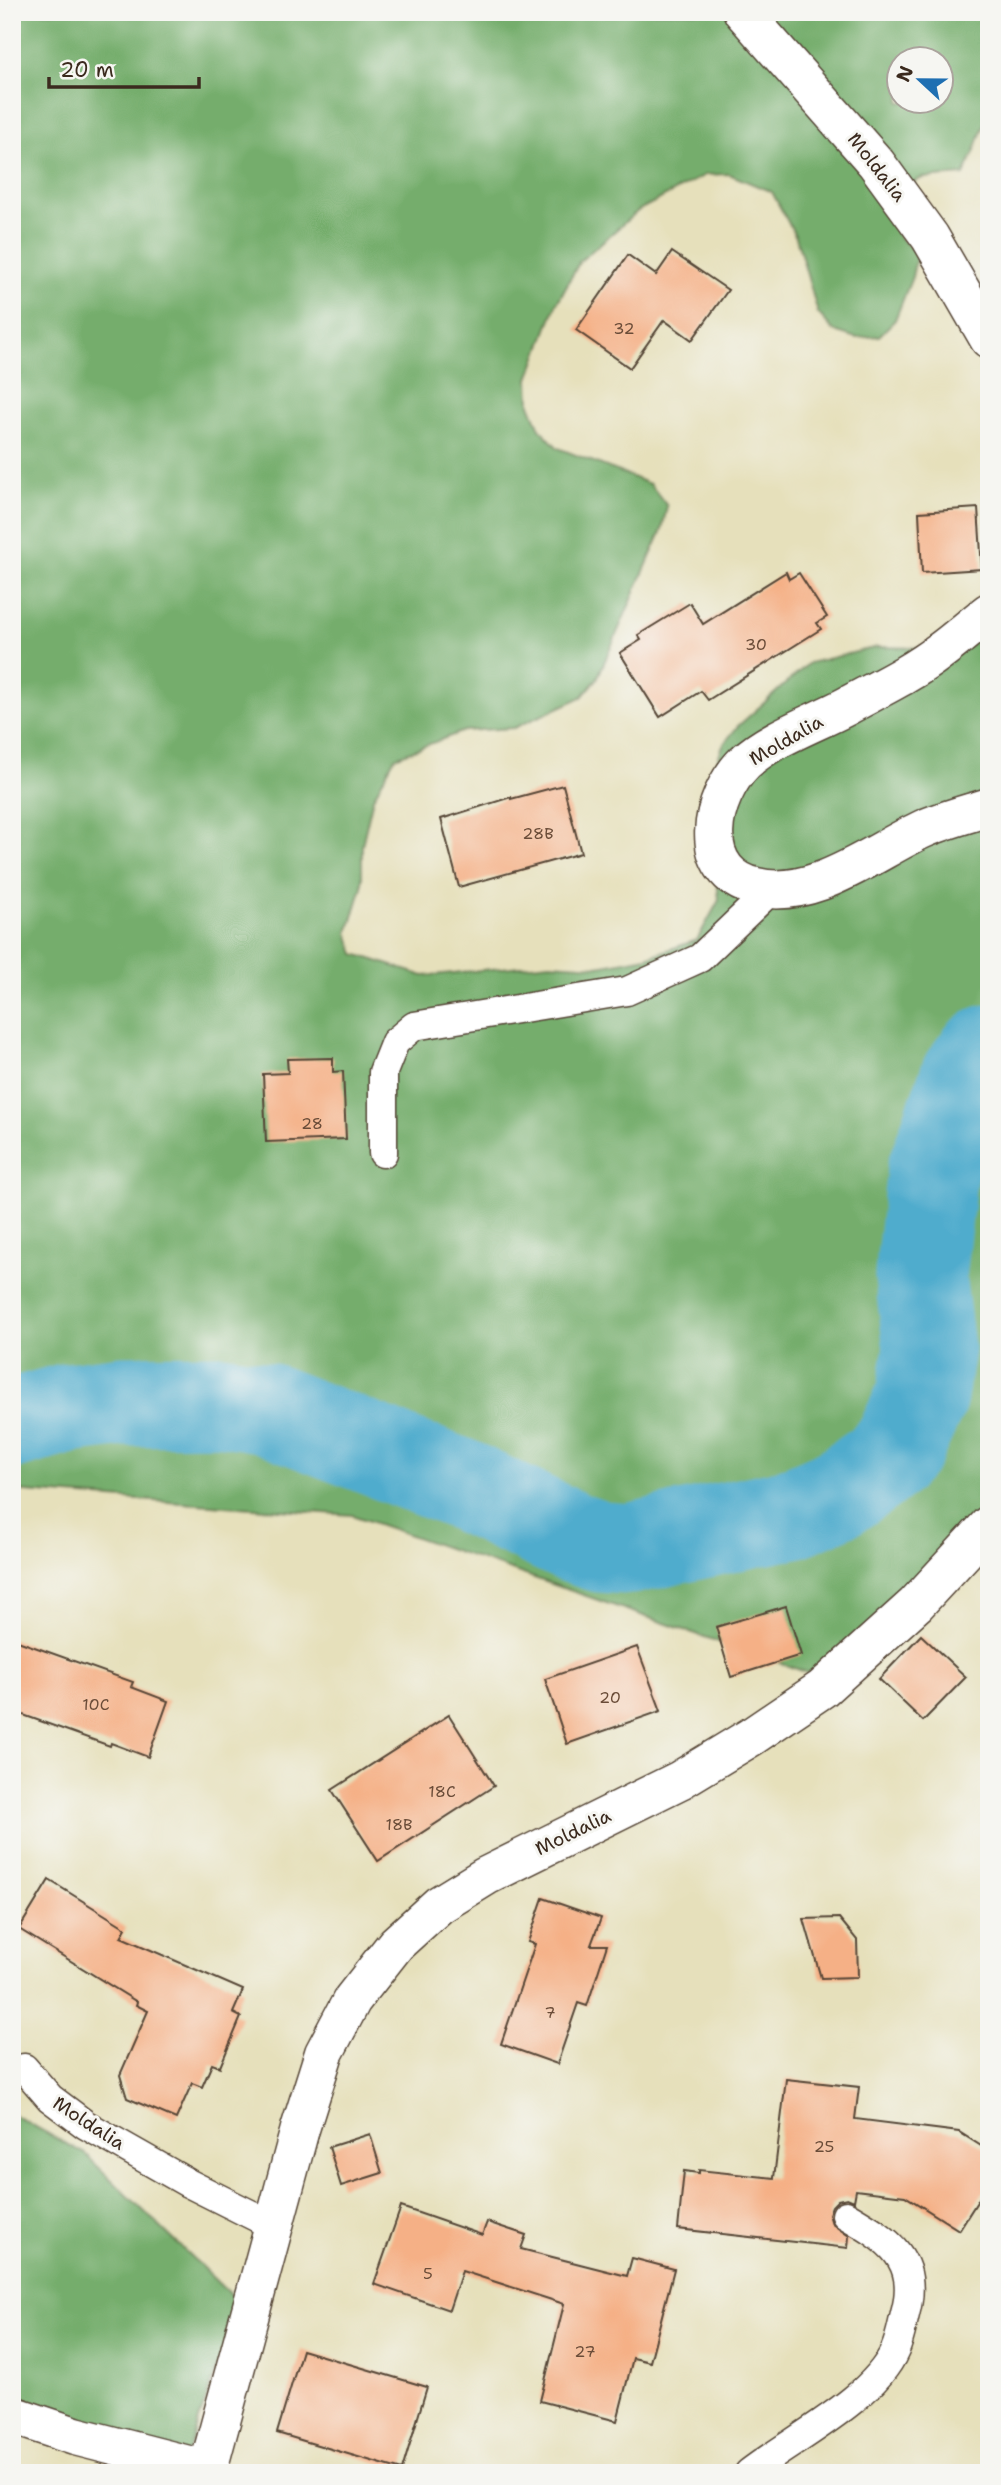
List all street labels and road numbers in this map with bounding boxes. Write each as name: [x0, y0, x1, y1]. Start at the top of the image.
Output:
street label: Moldalia: [842, 127, 912, 207]
street label: Moldalia: [745, 709, 828, 771]
street label: Moldalia: [531, 1803, 615, 1861]
street label: Moldalia: [48, 2090, 130, 2156]

